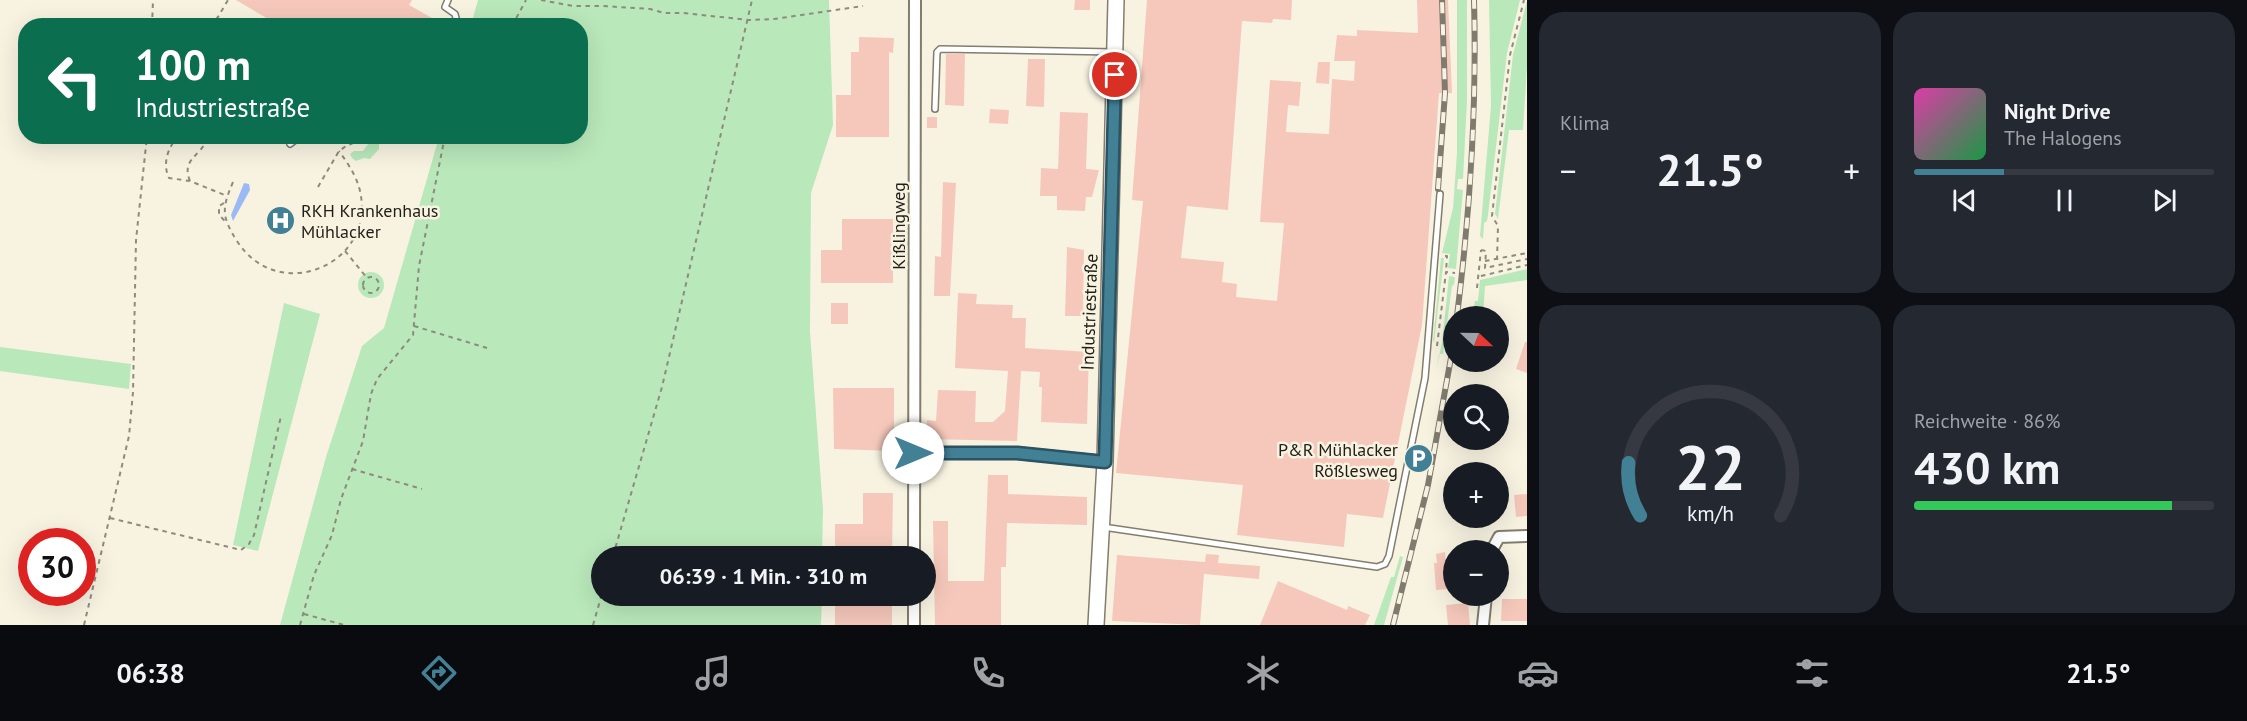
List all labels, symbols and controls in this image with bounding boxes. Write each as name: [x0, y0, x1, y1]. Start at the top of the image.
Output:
text: 100 m: [135, 37, 251, 92]
icon: left: [36, 42, 114, 120]
pin: [1089, 49, 1140, 100]
icon: arrive: [1098, 58, 1131, 91]
text: Industriestraße: [135, 90, 310, 124]
text: Night Drive: [2004, 97, 2111, 125]
text: Klima: [1560, 110, 1610, 136]
text: The Halogens: [2004, 125, 2122, 151]
text: 21.5°: [1656, 140, 1764, 198]
text: −: [1560, 149, 1577, 192]
text: +: [1843, 149, 1860, 192]
street label: Kißlingweg: [887, 182, 910, 270]
icon: previous: [1948, 184, 1981, 217]
icon: pause: [2048, 184, 2081, 217]
icon: next: [2148, 184, 2181, 217]
place label: RKH Krankenhaus Mühlacker: [301, 199, 438, 243]
hospital icon: RKH Krankenhaus Mühlacker: [264, 204, 296, 236]
street label: Industriestraße: [1075, 253, 1103, 371]
north arrow: [1443, 306, 1509, 372]
map controls: [1443, 306, 1509, 606]
button: search: [1443, 384, 1509, 450]
text: Reichweite · 86%: [1914, 408, 2060, 434]
position arrow: [881, 421, 945, 485]
text: 22: [1675, 426, 1745, 507]
place label: P&R Mühlacker Rößlesweg: [1278, 438, 1398, 482]
text: 430 km: [1914, 438, 2060, 496]
parking icon: P&R Mühlacker Rößlesweg: [1403, 443, 1435, 475]
button: +: [1443, 462, 1509, 528]
text: km/h: [1686, 499, 1733, 527]
speed limit sign: 30: [18, 528, 96, 606]
button: −: [1443, 540, 1509, 606]
text: 06:39 · 1 Min. · 310 m: [660, 562, 867, 590]
icon: directions: [418, 652, 460, 694]
icon: music: [692, 652, 734, 694]
icon: phone: [967, 652, 1009, 694]
icon: climate: [1242, 652, 1284, 694]
icon: car: [1517, 652, 1559, 694]
icon: filters: [1791, 652, 1833, 694]
text: 06:38: [116, 656, 185, 690]
text: 21.5°: [2066, 656, 2131, 690]

